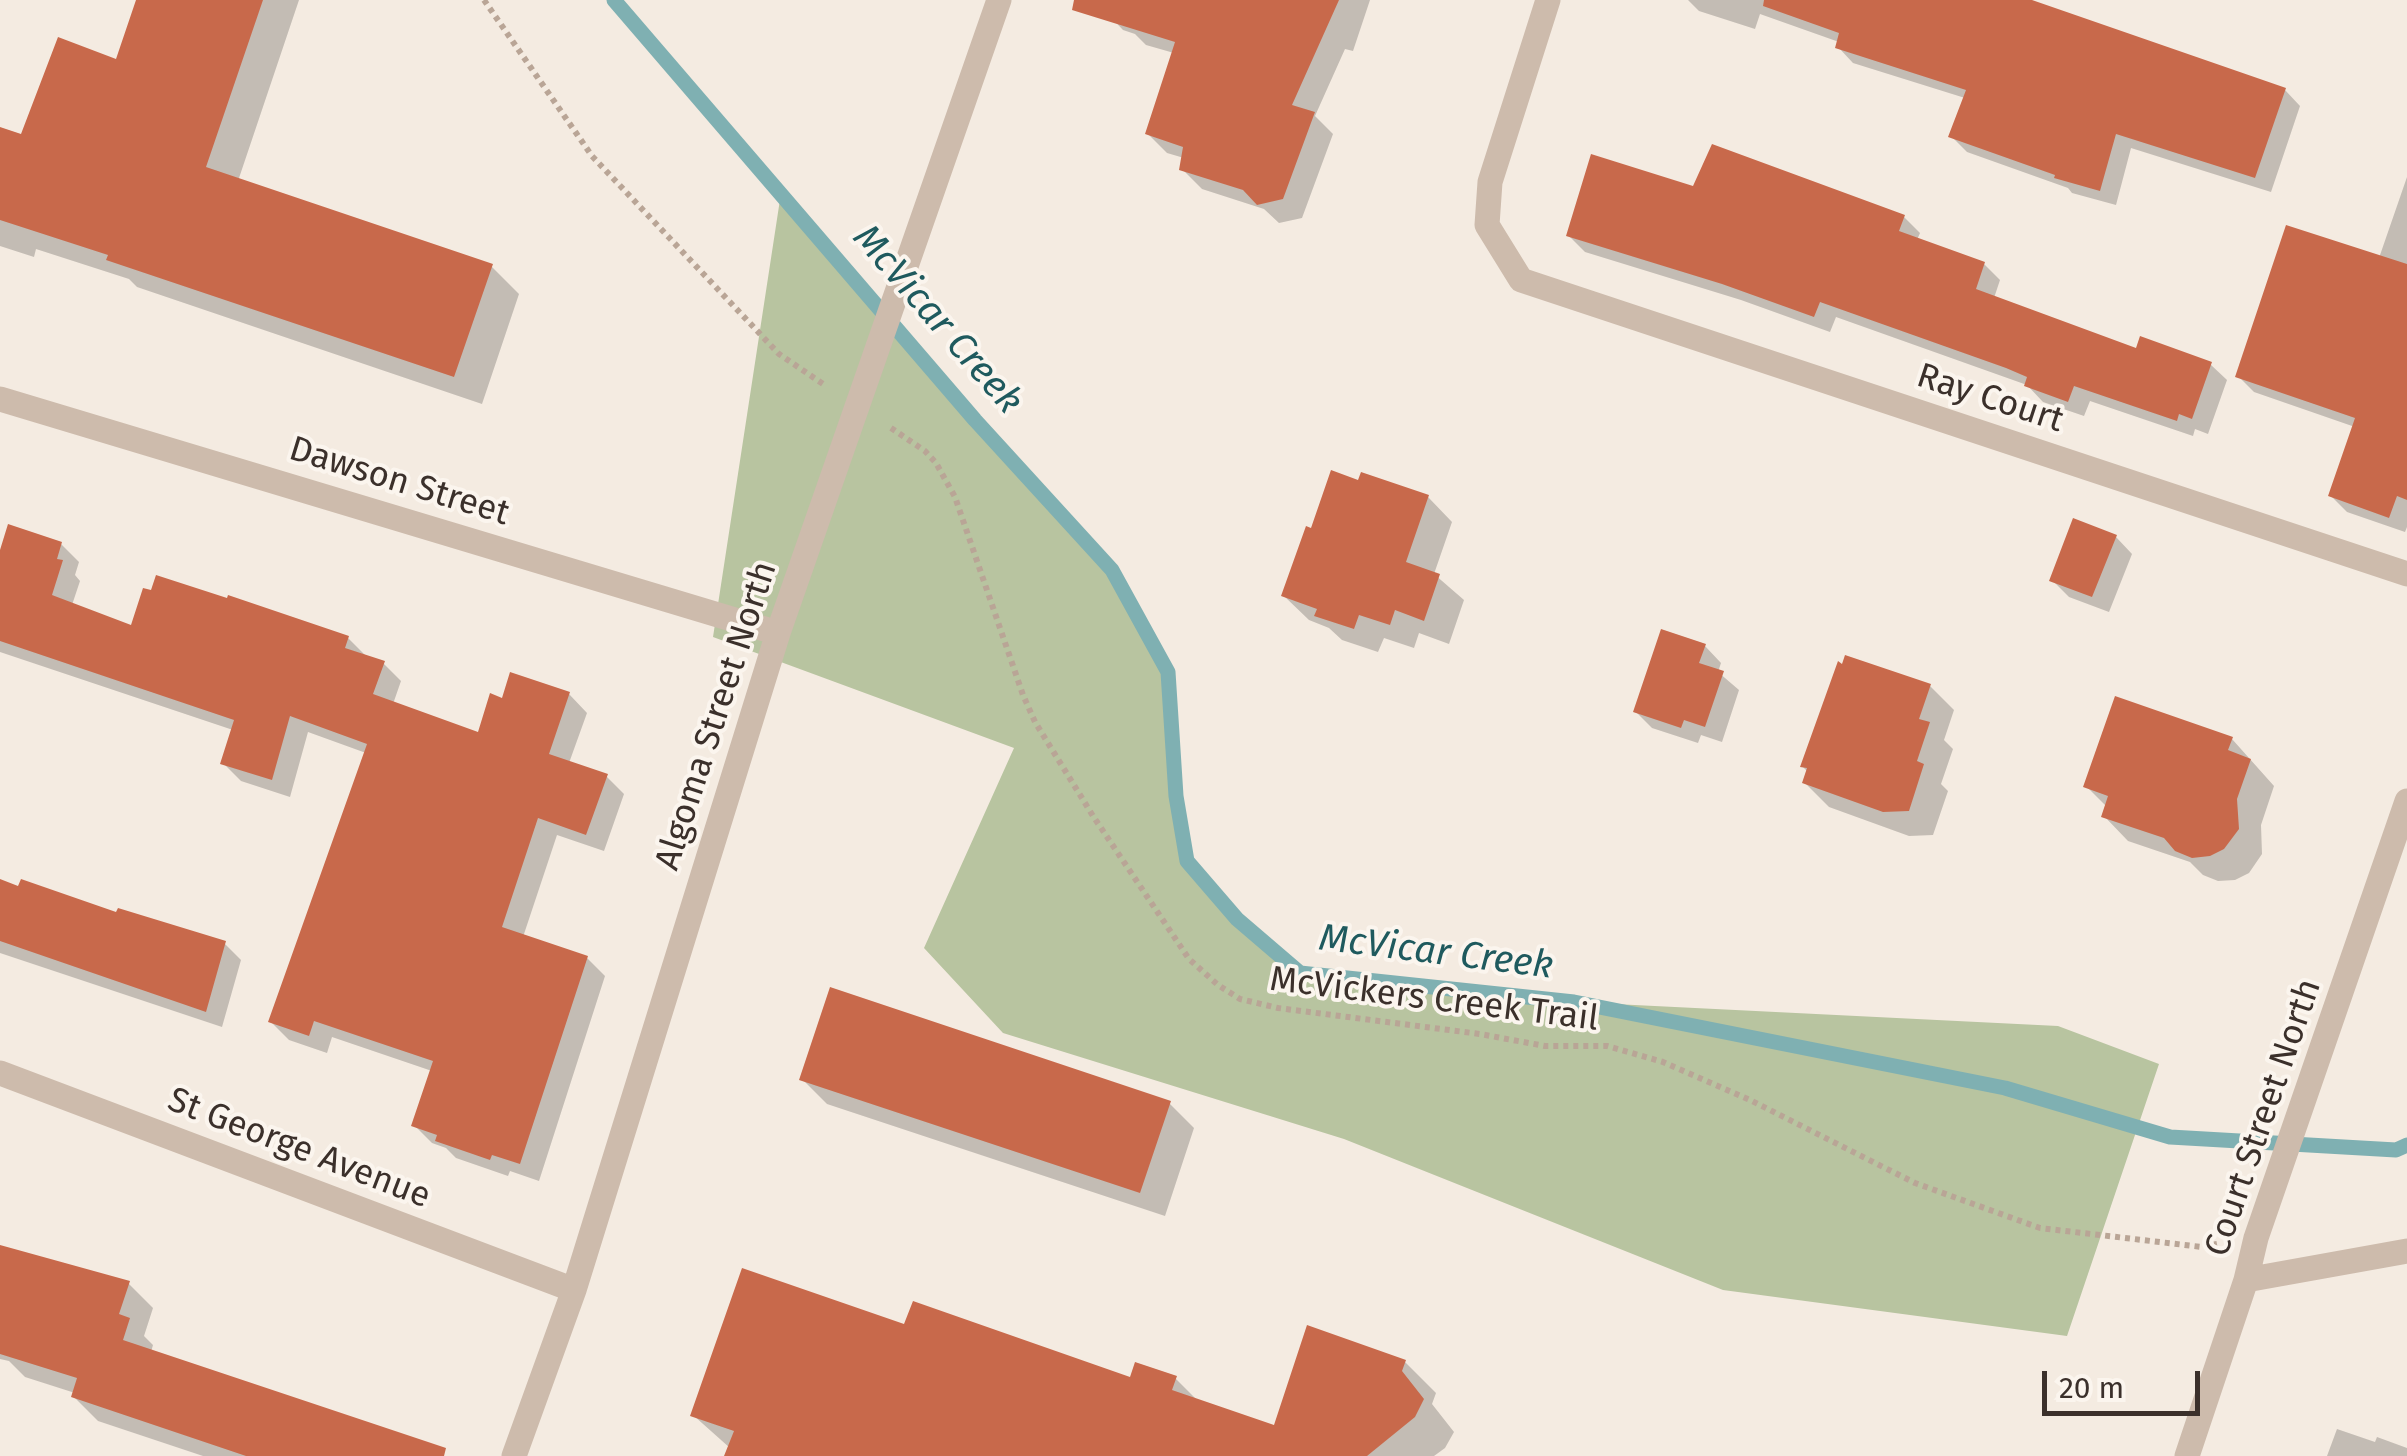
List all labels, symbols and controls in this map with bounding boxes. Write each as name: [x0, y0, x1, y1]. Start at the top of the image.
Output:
water label: McVicar Creek: [843, 216, 1031, 424]
street label: Ray Court: [1911, 356, 2069, 442]
street label: Dawson Street: [284, 429, 514, 535]
street label: Algoma Street North: [647, 556, 787, 876]
water label: McVicar Creek: [1316, 916, 1556, 990]
street label: McVickers Creek Trail: [1267, 959, 1601, 1041]
street label: Court Street North: [2197, 974, 2331, 1262]
street label: St George Avenue: [162, 1080, 436, 1218]
scale bar: [2047, 1351, 2204, 1413]
text: 20 m: [2059, 1370, 2124, 1406]

